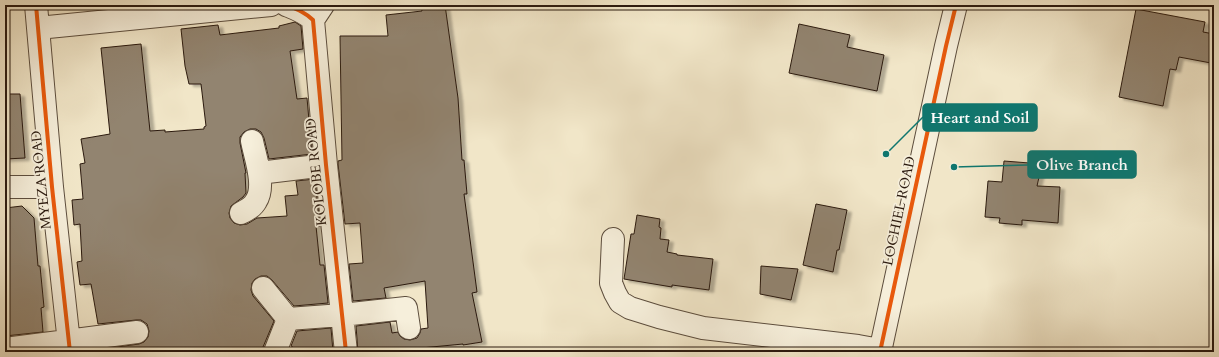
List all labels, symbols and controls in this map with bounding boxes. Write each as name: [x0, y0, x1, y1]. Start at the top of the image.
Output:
callout: Heart and Soil: [923, 104, 1037, 131]
text: Heart and Soil: [931, 108, 1030, 128]
street label: KOLOBE ROAD: [301, 117, 331, 227]
street label: MYEZA ROAD: [26, 130, 56, 230]
callout: Olive Branch: [1028, 151, 1136, 178]
street label: LOCHIEL ROAD: [878, 154, 920, 268]
text: Olive Branch: [1036, 155, 1129, 175]

